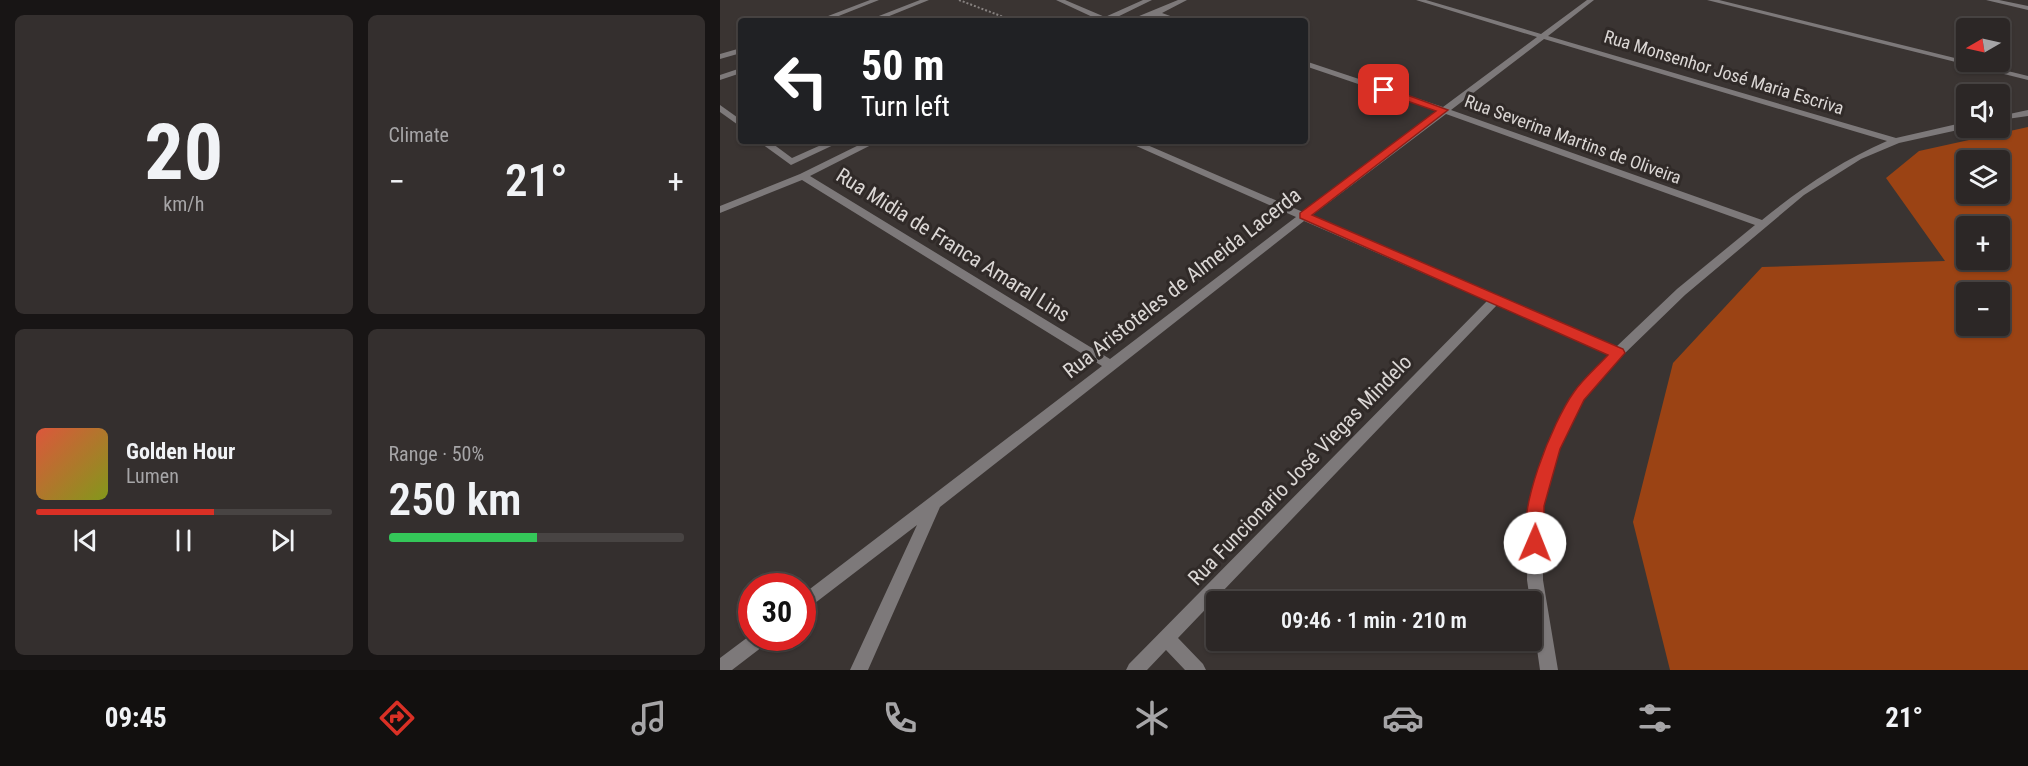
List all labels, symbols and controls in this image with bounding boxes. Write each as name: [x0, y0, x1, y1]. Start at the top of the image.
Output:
north arrow: [1956, 18, 2010, 72]
map controls: [1956, 18, 2010, 336]
street label: Rua Monsenhor José Maria Escriva: [1602, 25, 1846, 119]
text: 50 m: [861, 41, 944, 90]
icon: left: [762, 42, 840, 120]
pin: [1358, 64, 1409, 115]
icon: arrive: [1367, 73, 1400, 106]
button: sound: [1956, 84, 2010, 138]
street label: Rua Severina Martins de Oliveira: [1462, 90, 1684, 188]
text: Turn left: [861, 91, 950, 123]
text: 20: [144, 107, 223, 198]
text: Climate: [389, 123, 449, 147]
button: layers: [1956, 150, 2010, 204]
text: 21°: [505, 154, 568, 207]
text: −: [389, 162, 405, 201]
text: +: [668, 162, 684, 201]
street label: Rua Midia de Franca Amaral Lins: [832, 163, 1074, 327]
street label: Rua Aristoteles de Almeida Lacerda: [1058, 183, 1306, 383]
text: km/h: [163, 192, 204, 216]
button: +: [1956, 216, 2010, 270]
button: −: [1956, 282, 2010, 336]
street label: Rua Funcionario José Viegas Mindelo: [1183, 350, 1417, 590]
text: Golden Hour: [126, 439, 235, 464]
text: Range · 50%: [389, 442, 484, 466]
text: Lumen: [126, 464, 179, 488]
text: 250 km: [389, 473, 522, 526]
position arrow: [1503, 511, 1567, 575]
icon: previous: [69, 524, 102, 557]
icon: pause: [167, 524, 200, 557]
icon: next: [266, 524, 299, 557]
speed limit sign: 30: [738, 573, 816, 651]
text: 09:46 · 1 min · 210 m: [1281, 608, 1467, 633]
icon: directions: [376, 697, 418, 739]
icon: music: [628, 697, 670, 739]
icon: phone: [879, 697, 921, 739]
icon: climate: [1131, 697, 1173, 739]
icon: car: [1382, 697, 1424, 739]
icon: filters: [1634, 697, 1676, 739]
text: 09:45: [105, 702, 167, 734]
text: 21°: [1885, 702, 1923, 734]

